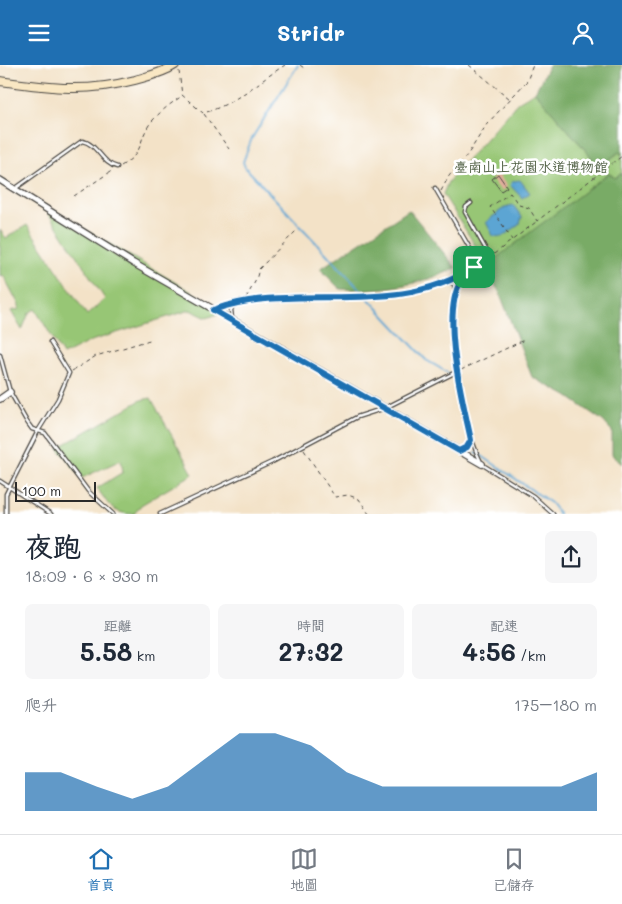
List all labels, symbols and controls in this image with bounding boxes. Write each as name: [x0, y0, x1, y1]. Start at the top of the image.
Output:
text: Stridr: [277, 18, 345, 47]
icon: menu: [25, 19, 53, 47]
icon: person: [569, 19, 597, 47]
park label: 臺南山上花園水道博物館: [454, 157, 608, 176]
pin: [453, 246, 495, 288]
icon: arrive: [460, 253, 488, 281]
scale bar: [15, 479, 96, 502]
text: 100 m: [22, 481, 61, 500]
text: 夜跑: [25, 528, 81, 564]
button: share: [545, 531, 597, 583]
text: 18:09 · 6 × 930 m: [25, 565, 158, 586]
text: 距離: [104, 616, 132, 635]
text: 時間: [297, 616, 325, 635]
text: 配速: [490, 616, 518, 635]
text: 5.58: [80, 635, 132, 667]
text: 27:32: [279, 635, 343, 667]
text: 4:56: [462, 635, 516, 667]
text: km: [132, 646, 155, 665]
text: /km: [516, 646, 546, 665]
text: 爬升: [25, 694, 57, 715]
text: 175–180 m: [514, 694, 597, 715]
tab: 首頁: [87, 845, 115, 894]
tab: 地圖: [290, 845, 318, 894]
tab: 已儲存: [493, 845, 535, 894]

